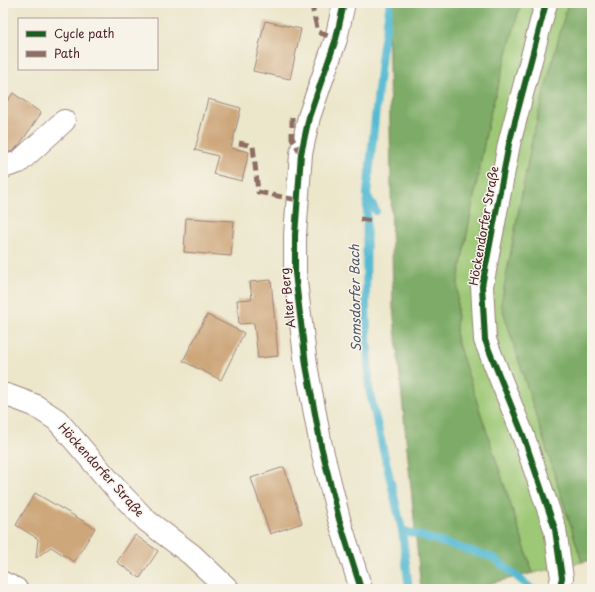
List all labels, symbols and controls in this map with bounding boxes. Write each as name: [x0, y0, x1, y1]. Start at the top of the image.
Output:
legend: [18, 18, 158, 70]
text: Cycle path: [54, 24, 115, 42]
text: Path: [54, 44, 80, 62]
street label: Höckendorfer Straße: [464, 165, 502, 287]
water label: Somsdorfer Bach: [344, 244, 365, 352]
street label: Alter Berg: [275, 267, 299, 329]
street label: Höckendorfer Straße: [55, 418, 149, 520]

